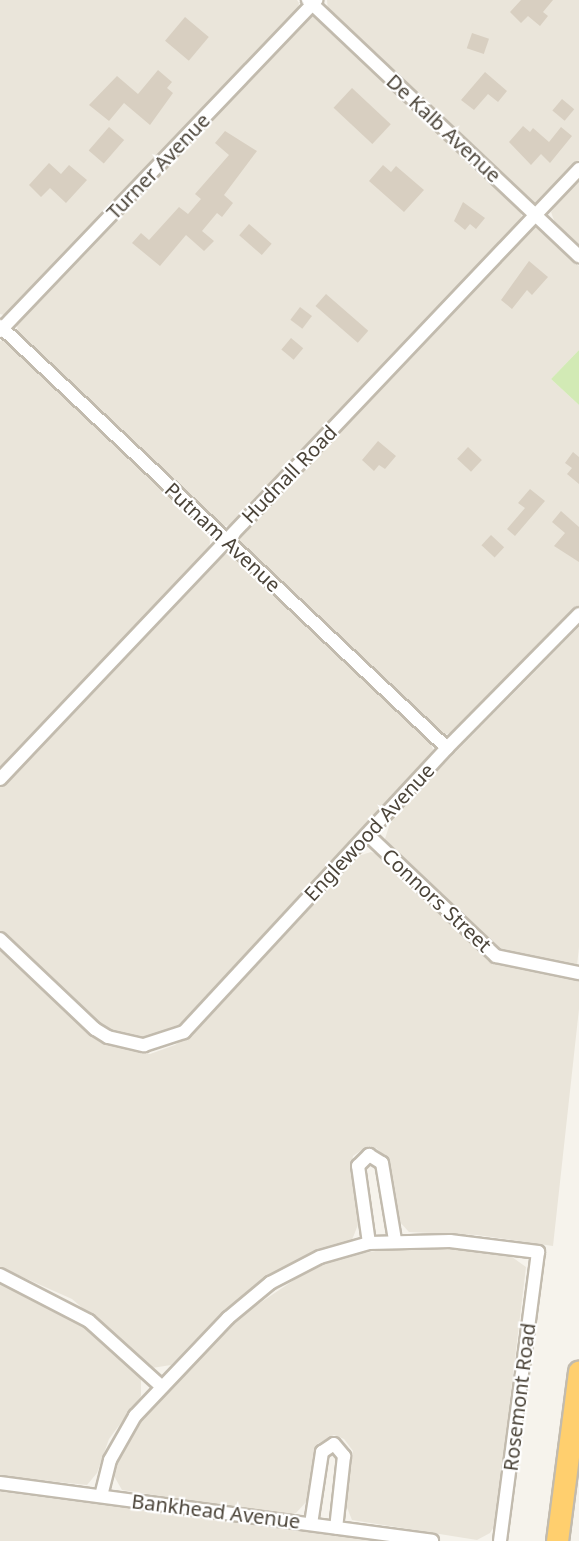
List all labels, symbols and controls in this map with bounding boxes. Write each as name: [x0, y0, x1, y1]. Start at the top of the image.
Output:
street label: De Kalb Avenue: [382, 69, 506, 187]
street label: Turner Avenue: [101, 108, 215, 224]
street label: Hudnall Road: [236, 420, 342, 528]
street label: Putnam Avenue: [160, 477, 286, 597]
street label: Englewood Avenue: [299, 758, 439, 906]
street label: Connors Street: [377, 843, 497, 957]
street label: Rosemont Road: [498, 1322, 540, 1472]
street label: Bankhead Avenue: [130, 1489, 302, 1533]

